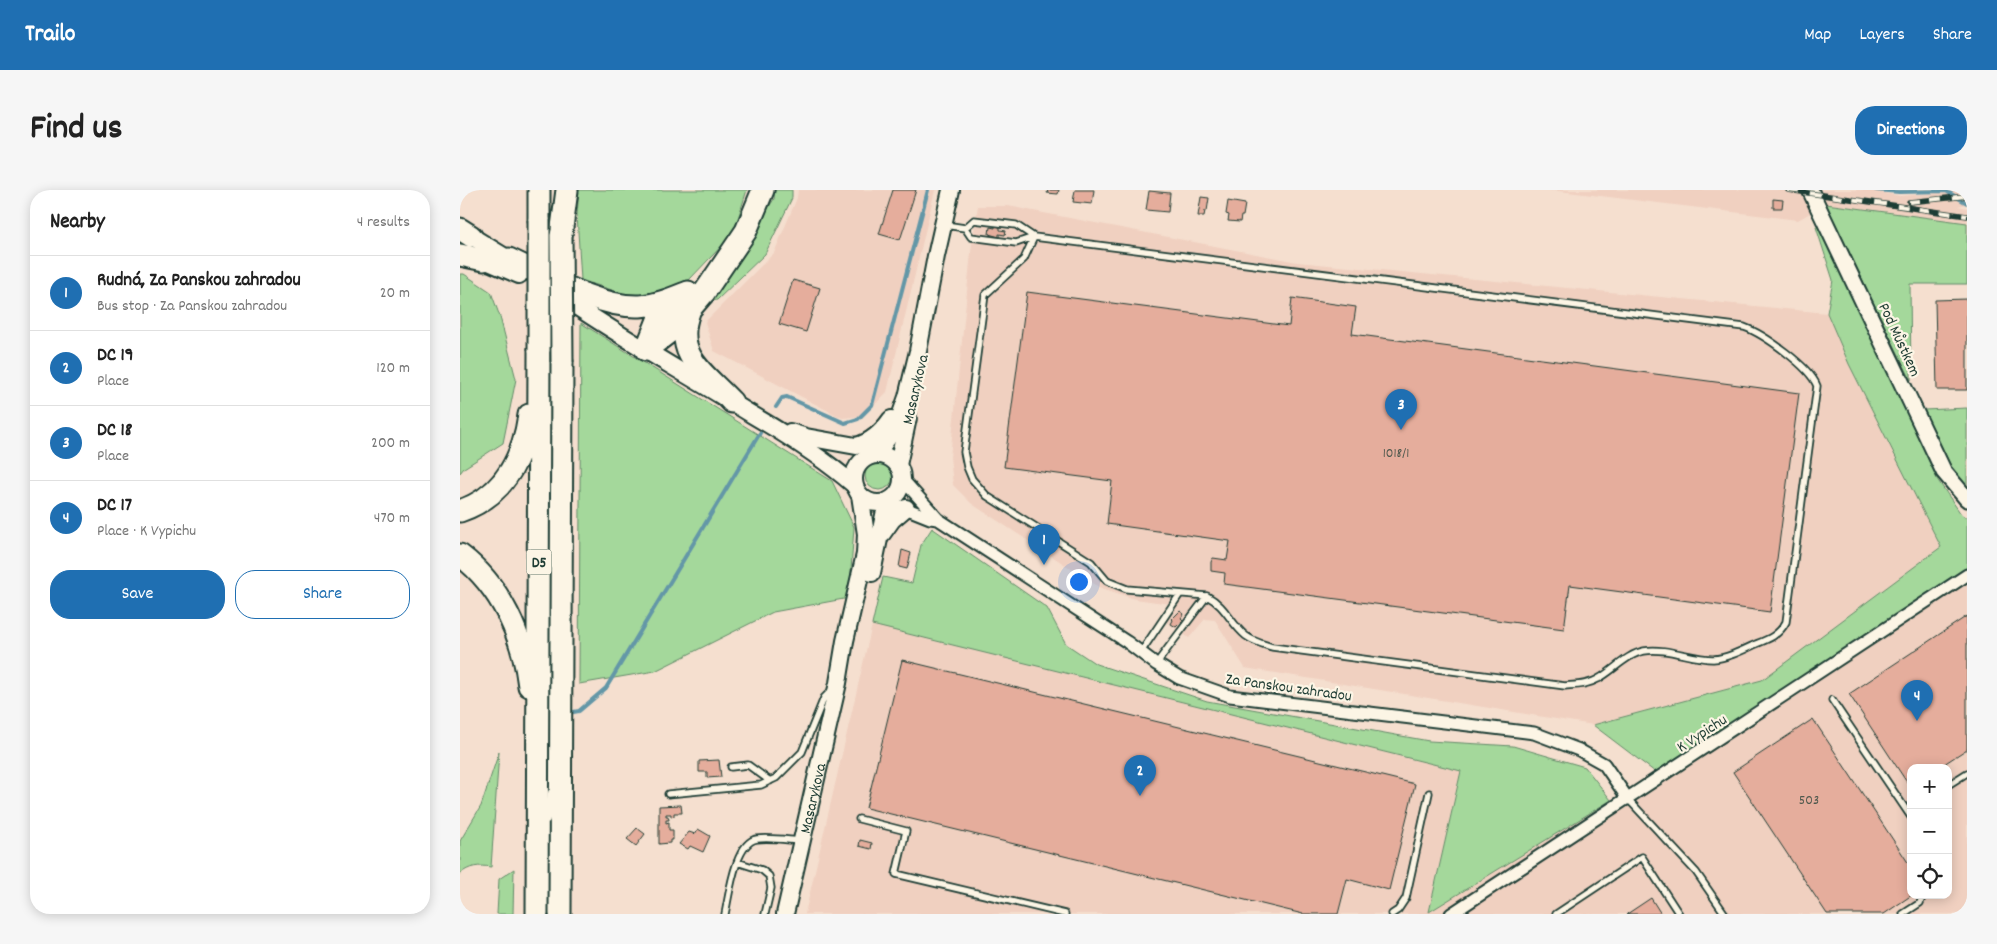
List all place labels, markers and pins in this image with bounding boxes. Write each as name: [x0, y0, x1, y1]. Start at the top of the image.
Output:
pin: 3: [1385, 389, 1417, 430]
pin: 1: [1028, 524, 1060, 565]
pin: 4: [1901, 680, 1933, 721]
pin: 2: [1124, 755, 1156, 796]

